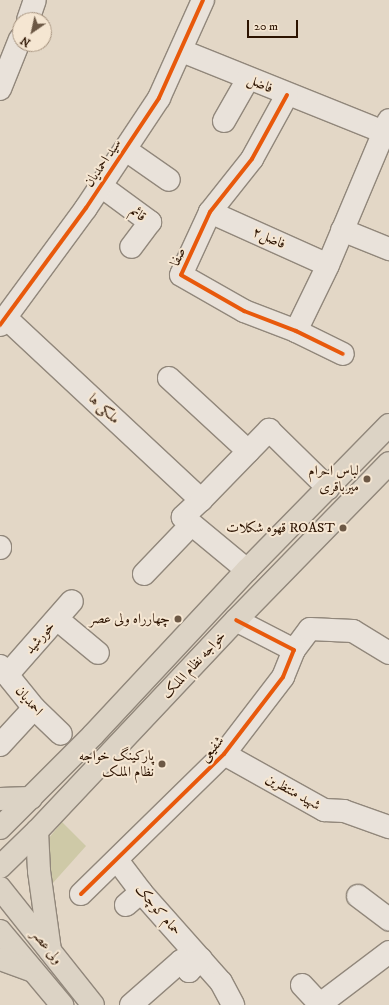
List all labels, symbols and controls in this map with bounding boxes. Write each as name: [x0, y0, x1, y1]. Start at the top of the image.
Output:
north arrow: [12, 12, 52, 52]
scale bar: [249, 12, 300, 38]
text: 20 m: [254, 19, 278, 34]
text: N: [18, 33, 34, 49]
street label: فاضل: [245, 71, 275, 97]
street label: سید احمدیان: [81, 136, 125, 190]
street label: قائم: [127, 203, 149, 225]
street label: فاضل۲: [250, 223, 288, 253]
street label: صفا: [167, 245, 189, 269]
street label: ملکی ها: [85, 390, 123, 428]
place label: لباس احرام میرباقری: [308, 463, 359, 496]
marker: لباس احرام میرباقری: [362, 474, 372, 484]
place label: قهوه شکلات ROAST: [226, 520, 335, 536]
marker: قهوه شکلات ROAST: [338, 523, 348, 533]
place label: چهارراه ولی عصر: [90, 611, 170, 627]
marker: چهارراه ولی عصر: [173, 614, 183, 624]
street label: خورشید: [21, 618, 59, 658]
street label: خواجه نظام الملک: [159, 628, 229, 702]
street label: احمدیان: [12, 683, 46, 719]
street label: شفیعی: [196, 733, 228, 765]
place label: پارکینگ خواجه نظام الملک: [79, 748, 154, 780]
marker: پارکینگ خواجه نظام الملک: [157, 759, 167, 769]
street label: شهید منتظرین: [263, 770, 323, 814]
street label: حمام کوچک: [131, 881, 185, 939]
street label: ولی عصر: [28, 926, 66, 968]

